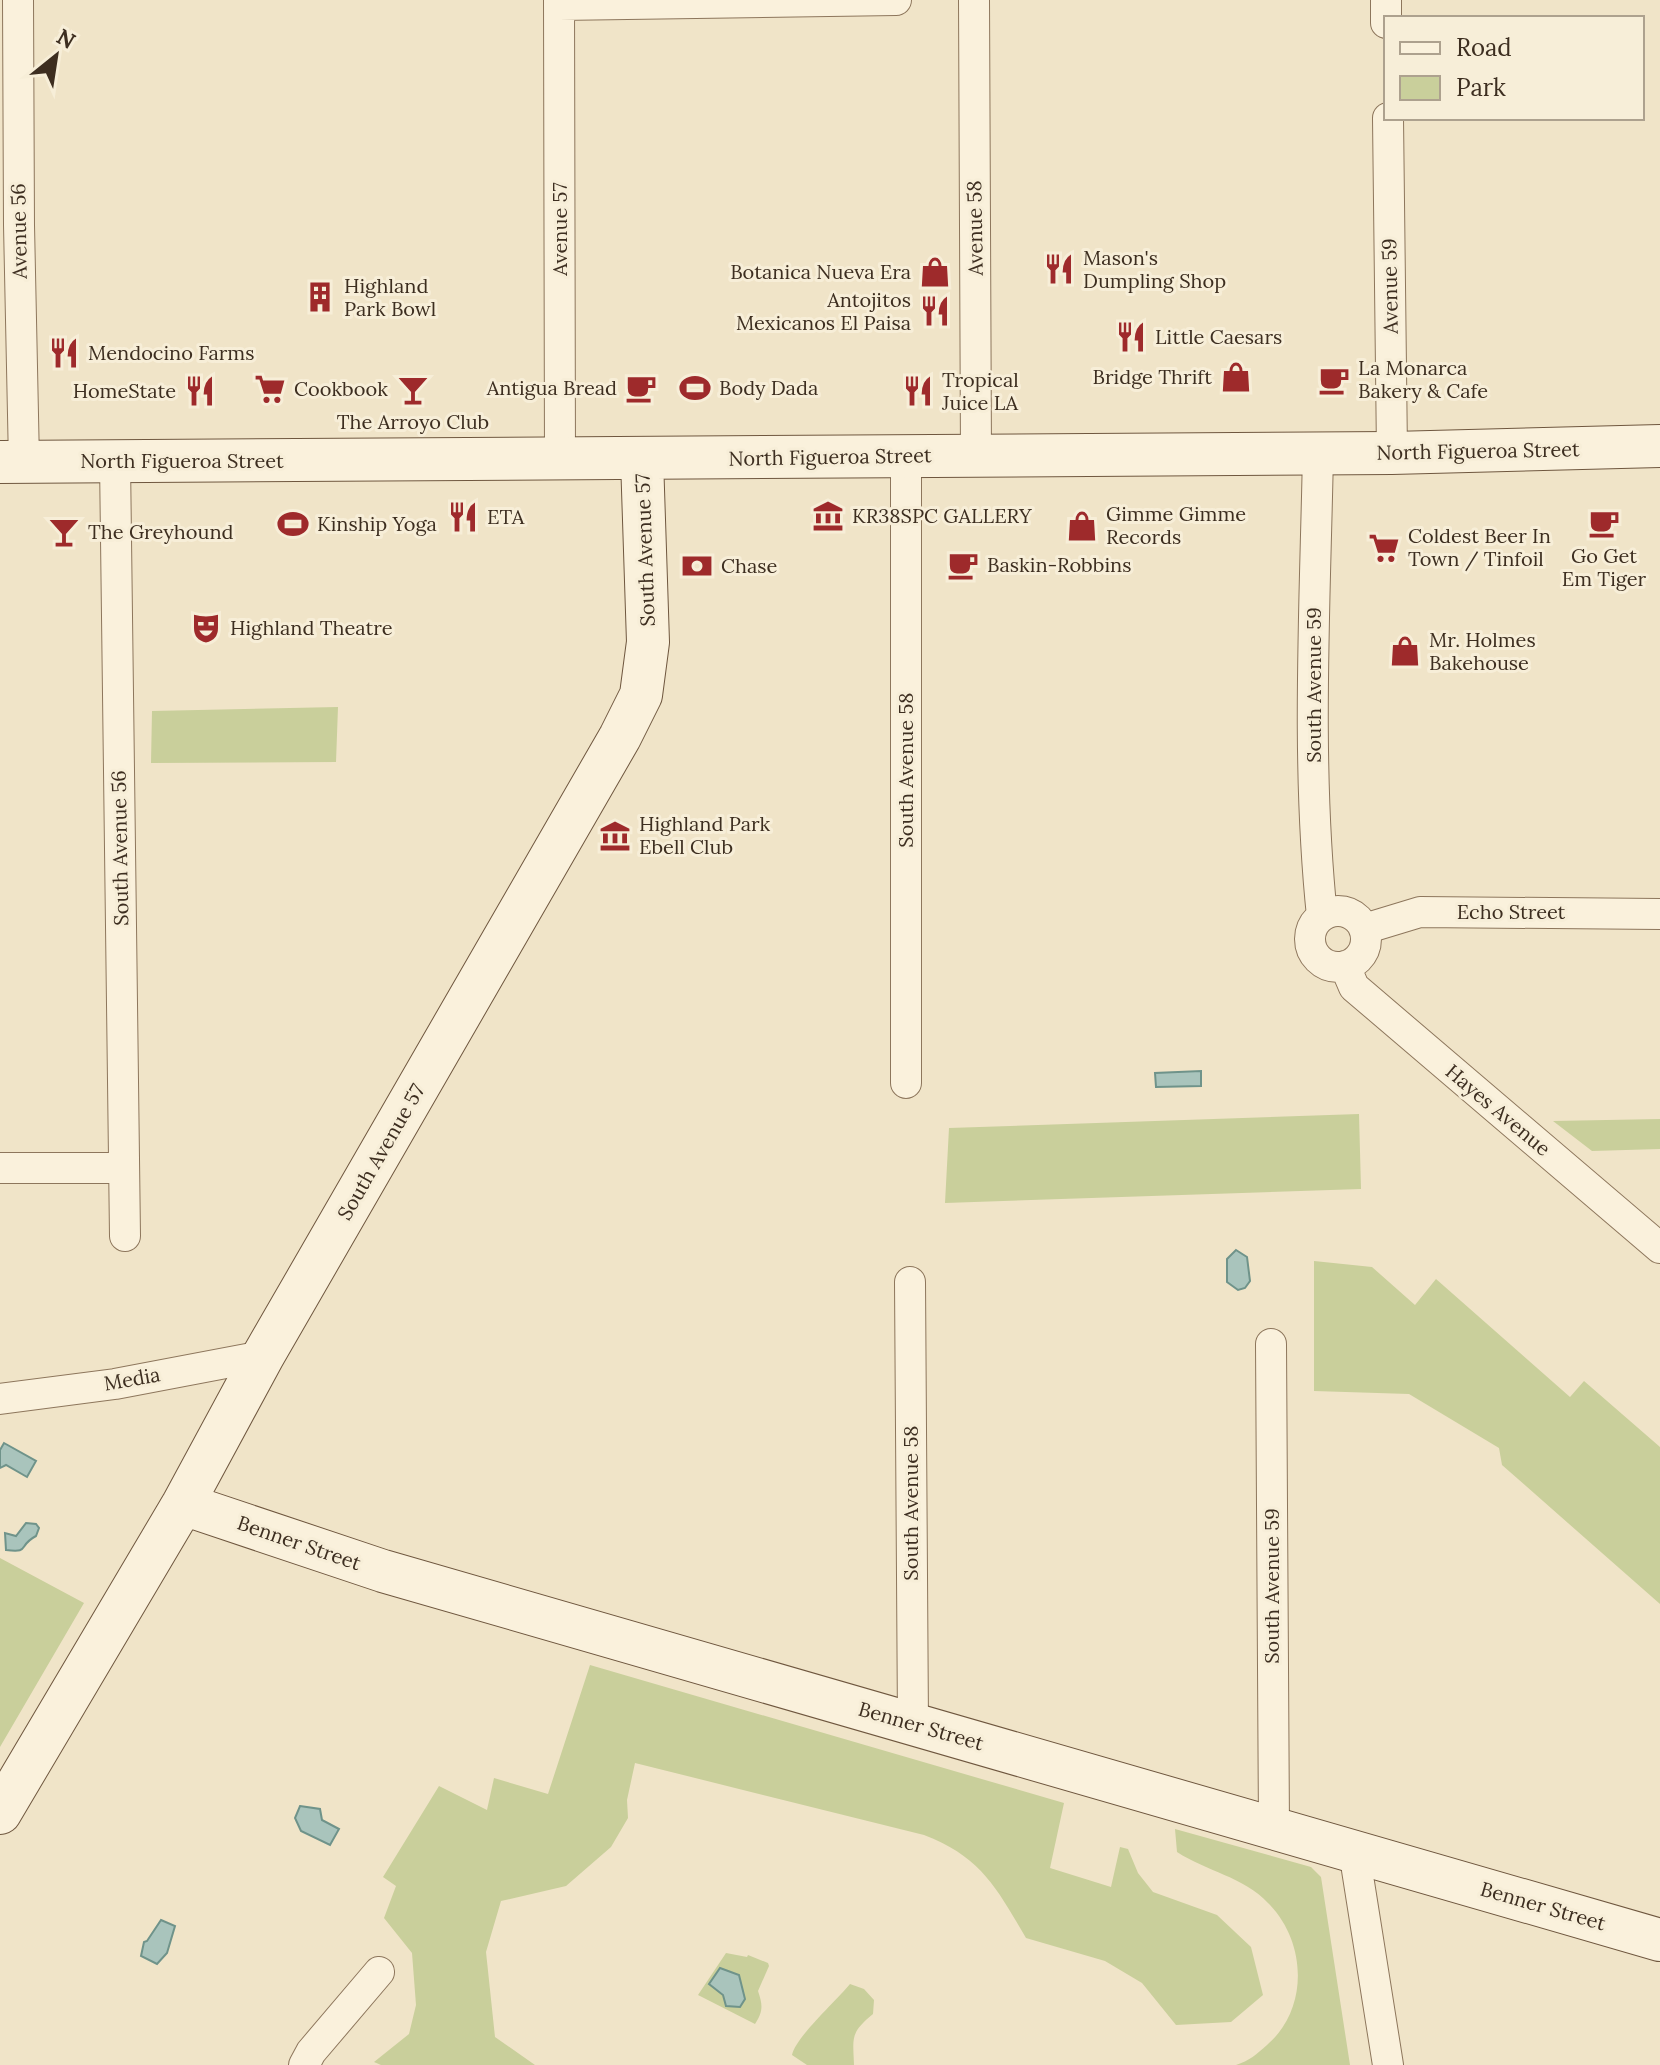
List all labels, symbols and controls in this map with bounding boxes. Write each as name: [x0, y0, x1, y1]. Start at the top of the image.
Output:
north arrow: [16, 16, 96, 96]
legend: [1384, 16, 1644, 120]
text: N: [52, 22, 80, 55]
text: Road: [1456, 32, 1512, 63]
text: Park: [1456, 72, 1506, 103]
street label: Avenue 58: [961, 180, 988, 277]
street label: Avenue 57: [547, 182, 572, 277]
street label: Avenue 56: [5, 183, 32, 280]
street label: Avenue 59: [1376, 238, 1403, 335]
place label: Mason's Dumpling Shop: [1083, 245, 1226, 293]
restaurant icon: Mason's Dumpling Shop: [1042, 252, 1076, 286]
shop icon: Botanica Nueva Era: [918, 255, 952, 289]
place label: Botanica Nueva Era: [730, 259, 911, 284]
place label: Highland Park Bowl: [344, 273, 436, 321]
building icon: Highland Park Bowl: [303, 280, 337, 314]
place label: Antojitos Mexicanos El Paisa: [736, 287, 911, 335]
restaurant icon: Antojitos Mexicanos El Paisa: [918, 294, 952, 328]
restaurant icon: Little Caesars: [1114, 320, 1148, 354]
place label: Little Caesars: [1155, 324, 1282, 349]
restaurant icon: Mendocino Farms: [47, 336, 81, 370]
place label: Mendocino Farms: [88, 340, 255, 365]
place label: La Monarca Bakery & Cafe: [1358, 355, 1488, 403]
shop icon: Bridge Thrift: [1219, 360, 1253, 394]
cafe icon: La Monarca Bakery & Cafe: [1317, 363, 1351, 397]
place label: Bridge Thrift: [1093, 364, 1212, 389]
place label: Tropical Juice LA: [941, 367, 1019, 415]
cafe icon: Antigua Bread: [624, 371, 658, 405]
sports icon: Body Dada: [678, 371, 712, 405]
supermarket icon: Cookbook: [253, 372, 287, 406]
bar icon: The Arroyo Club: [396, 373, 430, 407]
restaurant icon: HomeState: [183, 374, 217, 408]
restaurant icon: Tropical Juice LA: [901, 374, 935, 408]
place label: Antigua Bread: [486, 375, 617, 400]
place label: Body Dada: [719, 375, 818, 400]
place label: Cookbook: [294, 376, 388, 401]
place label: HomeState: [73, 378, 176, 403]
place label: The Arroyo Club: [337, 409, 489, 434]
street label: North Figueroa Street: [1376, 436, 1580, 465]
street label: North Figueroa Street: [728, 442, 932, 471]
street label: North Figueroa Street: [80, 448, 284, 473]
street label: South Avenue 57: [629, 473, 660, 627]
museum icon: KR38SPC GALLERY: [811, 499, 845, 533]
restaurant icon: ETA: [446, 500, 480, 534]
place label: Gimme Gimme Records: [1106, 501, 1246, 549]
place label: KR38SPC GALLERY: [852, 503, 1032, 528]
place label: ETA: [487, 504, 525, 529]
cafe icon: Go Get Em Tiger: [1587, 506, 1621, 540]
sports icon: Kinship Yoga: [276, 507, 310, 541]
shop icon: Gimme Gimme Records: [1065, 509, 1099, 543]
place label: Kinship Yoga: [317, 511, 437, 536]
bar icon: The Greyhound: [47, 515, 81, 549]
place label: The Greyhound: [88, 519, 234, 544]
place label: Coldest Beer In Town / Tinfoil: [1408, 523, 1551, 572]
supermarket icon: Coldest Beer In Town / Tinfoil: [1367, 531, 1401, 565]
place label: Go Get Em Tiger: [1562, 543, 1647, 591]
cafe icon: Baskin-Robbins: [946, 548, 980, 582]
bank icon: Chase: [680, 549, 714, 583]
place label: Baskin-Robbins: [987, 552, 1131, 577]
place label: Chase: [721, 553, 778, 578]
street label: South Avenue 59: [1301, 607, 1326, 763]
theatre icon: Highland Theatre: [189, 611, 223, 645]
place label: Highland Theatre: [230, 615, 393, 640]
place label: Mr. Holmes Bakehouse: [1429, 627, 1536, 675]
shop icon: Mr. Holmes Bakehouse: [1388, 634, 1422, 668]
street label: South Avenue 58: [893, 692, 918, 848]
street label: South Avenue 56: [106, 770, 133, 926]
place label: Highland Park Ebell Club: [639, 811, 771, 859]
museum icon: Highland Park Ebell Club: [598, 819, 632, 853]
street label: Echo Street: [1457, 899, 1566, 924]
street label: Hayes Avenue: [1441, 1059, 1556, 1161]
street label: South Avenue 57: [331, 1079, 430, 1224]
street label: Media: [102, 1361, 162, 1396]
street label: South Avenue 58: [898, 1425, 923, 1581]
street label: South Avenue 59: [1259, 1508, 1284, 1664]
street label: Benner Street: [234, 1510, 364, 1575]
street label: Benner Street: [856, 1696, 987, 1755]
street label: Benner Street: [1478, 1876, 1609, 1935]

